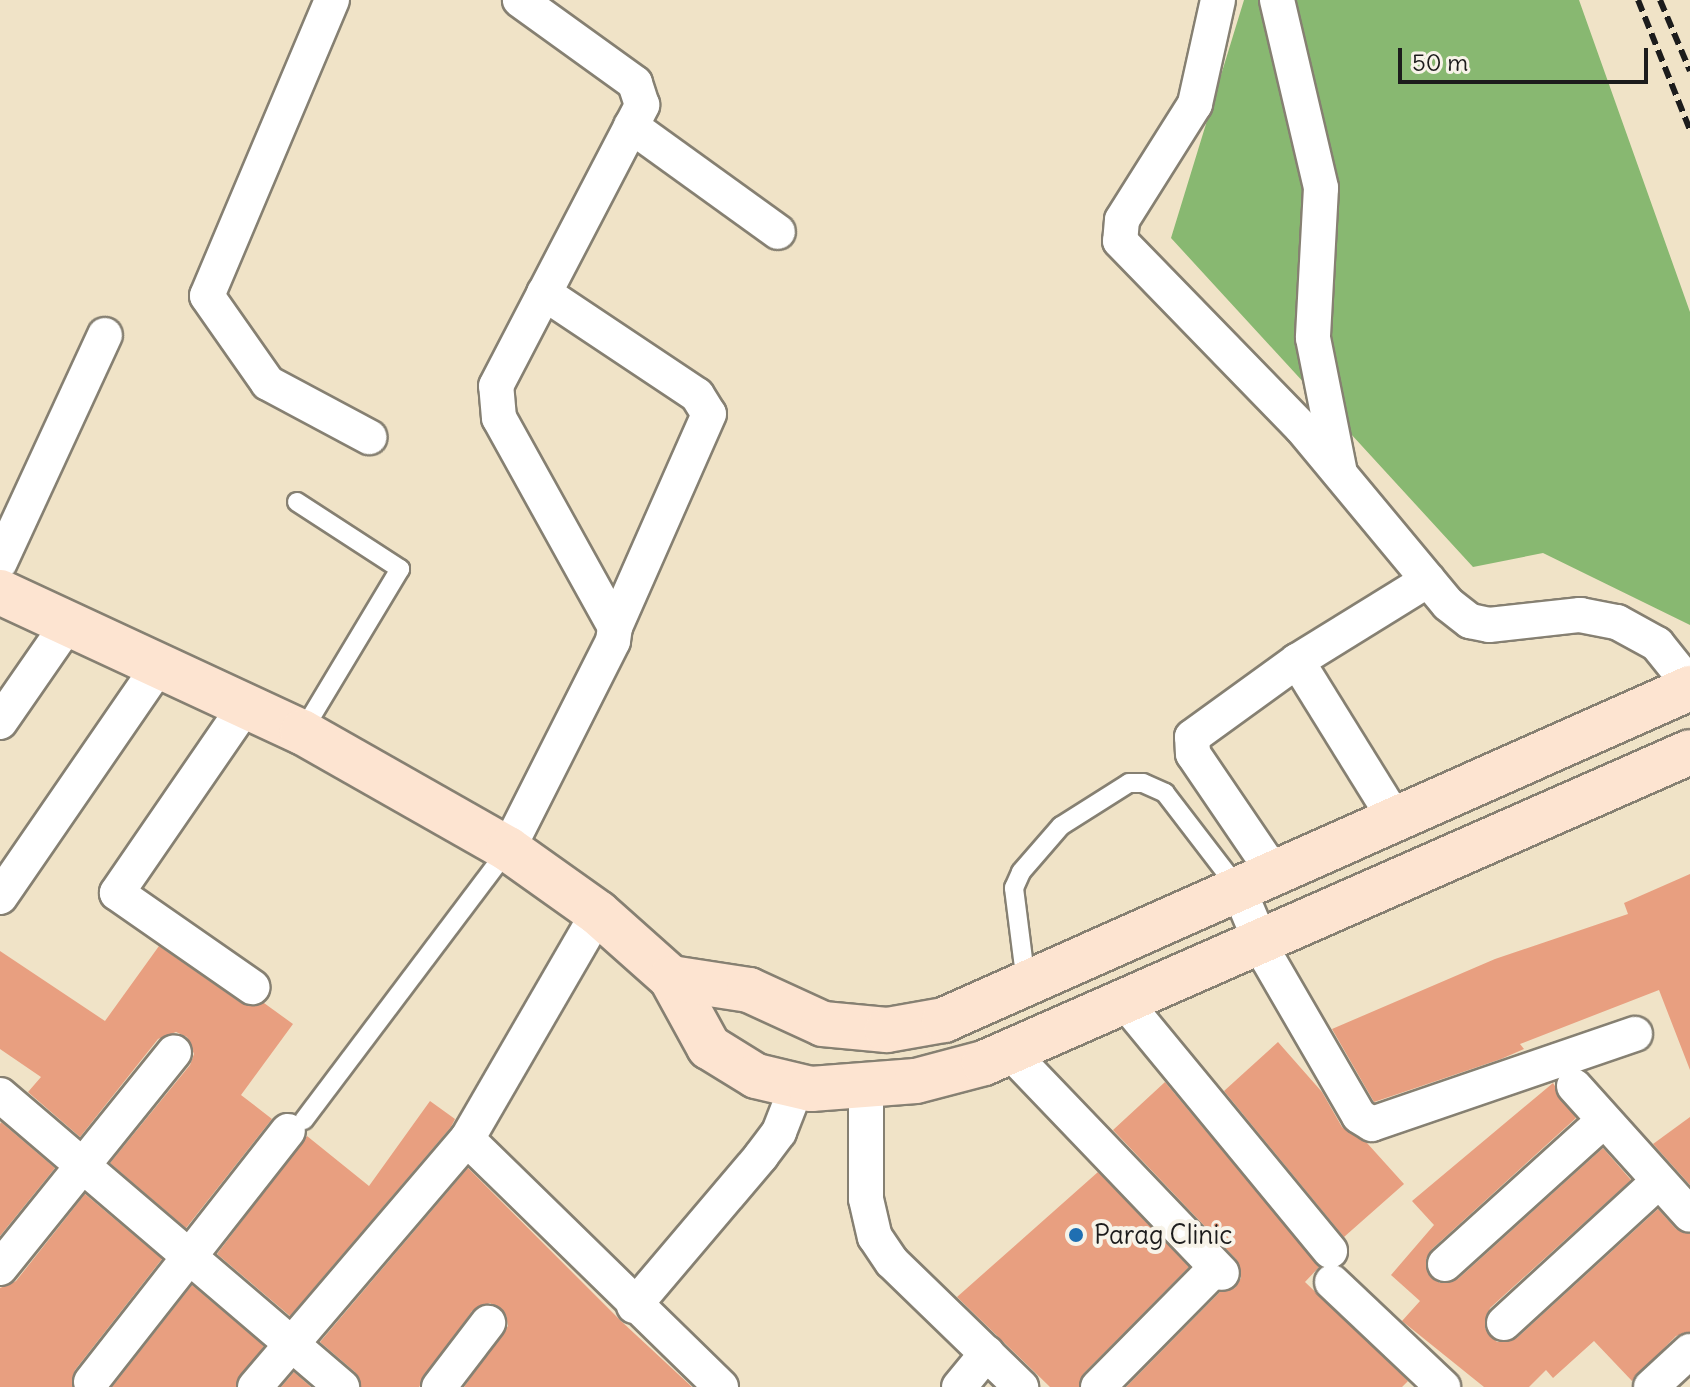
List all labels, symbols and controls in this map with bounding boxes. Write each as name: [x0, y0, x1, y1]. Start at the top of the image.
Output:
scale bar: [1402, 32, 1652, 82]
text: 50 m: [1412, 47, 1468, 77]
place label: Parag Clinic: [1094, 1219, 1232, 1251]
marker: Parag Clinic: [1065, 1224, 1087, 1246]

